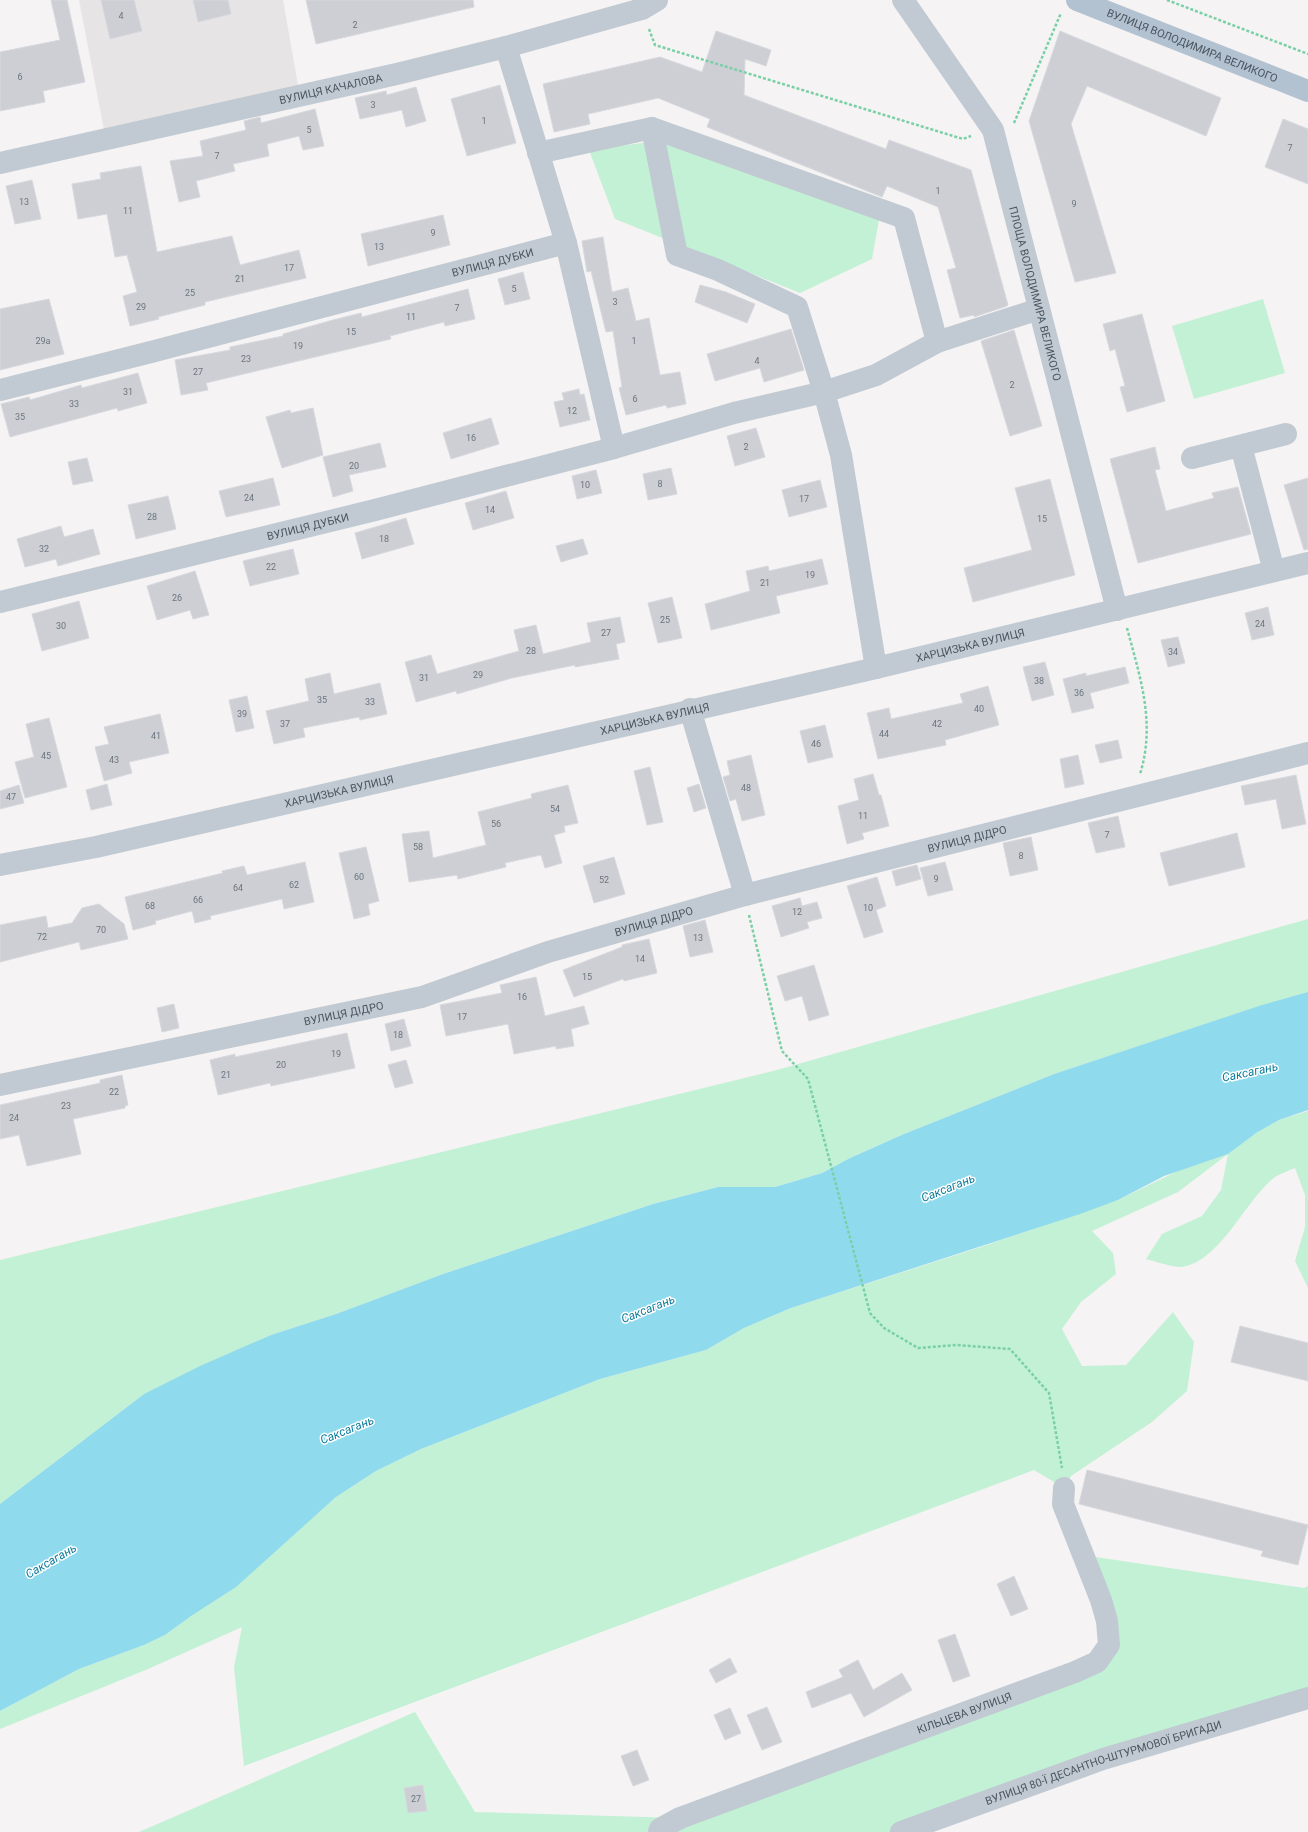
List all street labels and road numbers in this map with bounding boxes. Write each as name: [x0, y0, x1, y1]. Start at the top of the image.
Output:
street label: ВУЛИЦЯ ВОЛОДИМИРА ВЕЛИКОГО: [1105, 6, 1280, 85]
street label: ВУЛИЦЯ КАЧАЛОВА: [278, 71, 384, 107]
street label: ПЛОЩА ВОЛОДИМИРА ВЕЛИКОГО: [1006, 205, 1064, 382]
street label: ВУЛИЦЯ ДУБКИ: [450, 245, 535, 279]
street label: ВУЛИЦЯ ДУБКИ: [266, 510, 350, 543]
street label: ХАРЦИЗЬКА ВУЛИЦЯ: [915, 626, 1026, 665]
street label: ХАРЦИЗЬКА ВУЛИЦЯ: [599, 700, 711, 738]
street label: ХАРЦИЗЬКА ВУЛИЦЯ: [283, 772, 395, 810]
street label: ВУЛИЦЯ ДІДРО: [926, 823, 1008, 855]
street label: ВУЛИЦЯ ДІДРО: [613, 904, 695, 939]
street label: ВУЛИЦЯ ДІДРО: [303, 999, 385, 1028]
street label: КІЛЬЦЕВА ВУЛИЦЯ: [915, 1689, 1013, 1736]
street label: ВУЛИЦЯ 80-Ї ДЕСАНТНО-ШТУРМОВОЇ БРИГАДИ: [983, 1718, 1223, 1808]

